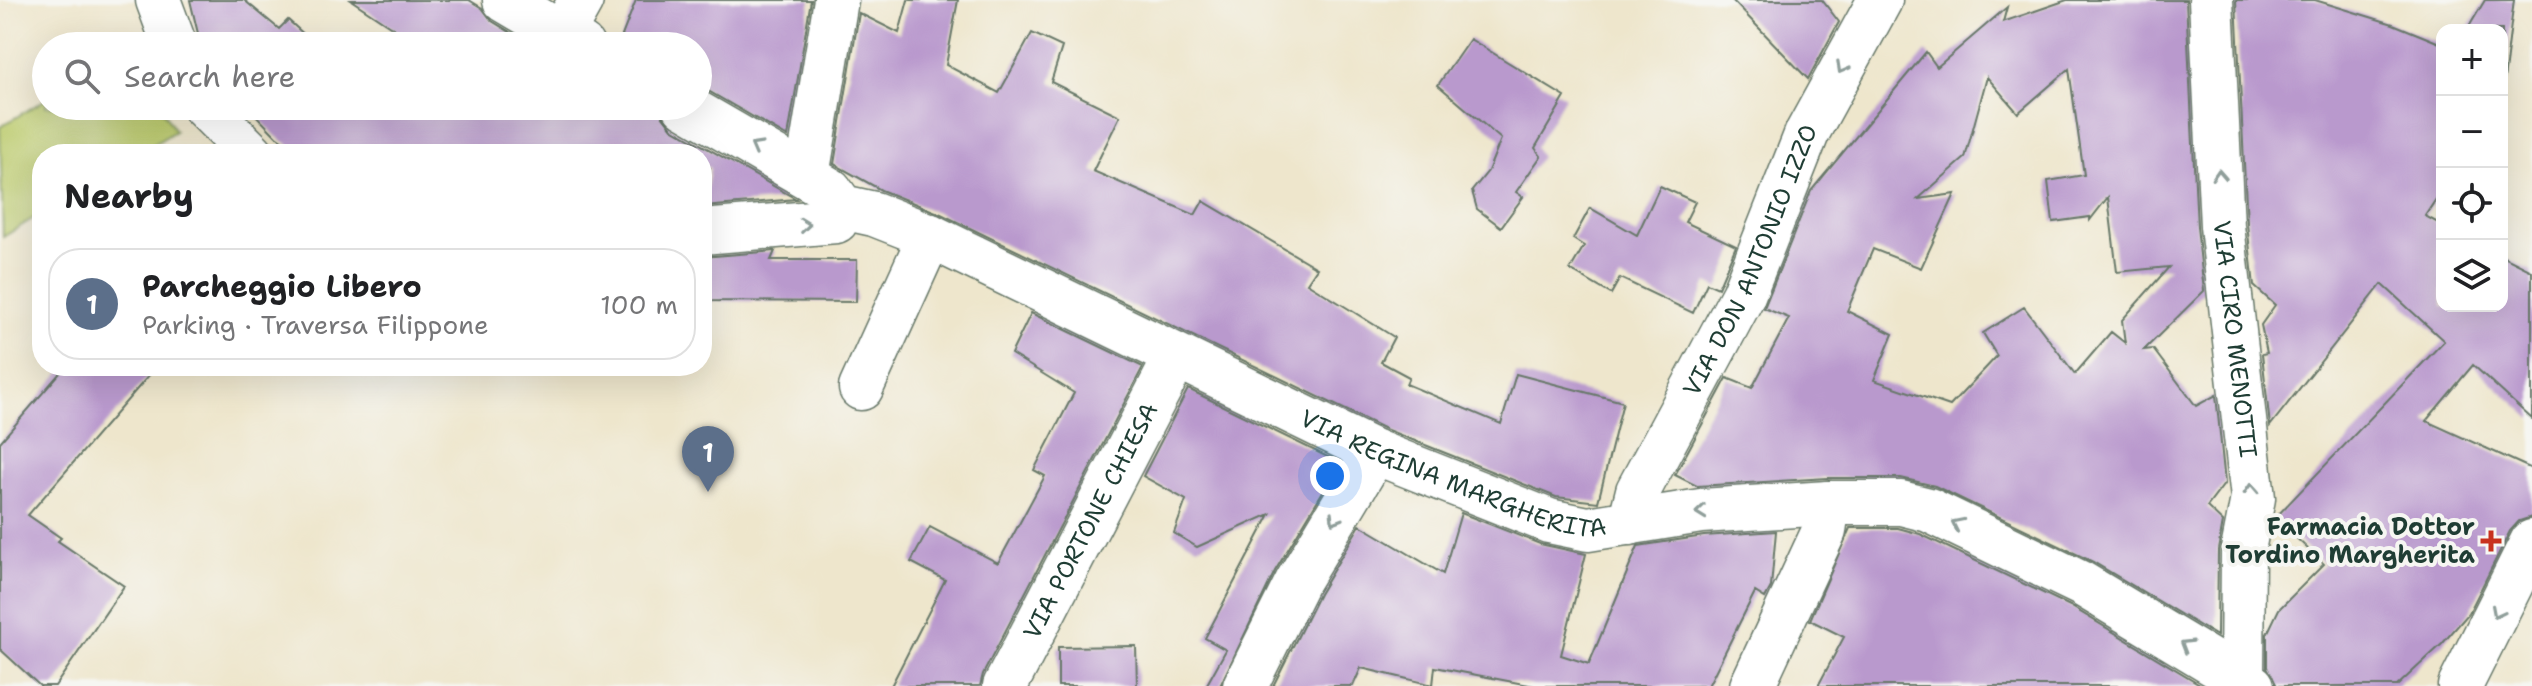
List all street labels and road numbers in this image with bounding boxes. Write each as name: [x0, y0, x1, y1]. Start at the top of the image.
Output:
street label: VIA DON ANTONIO IZZO: [1676, 120, 1825, 402]
street label: VIA CIRO MENOTTI: [2205, 219, 2264, 459]
street label: VIA PORTONE CHIESA: [1016, 397, 1165, 645]
street label: VIA REGINA MARGHERITA: [1295, 402, 1609, 545]

